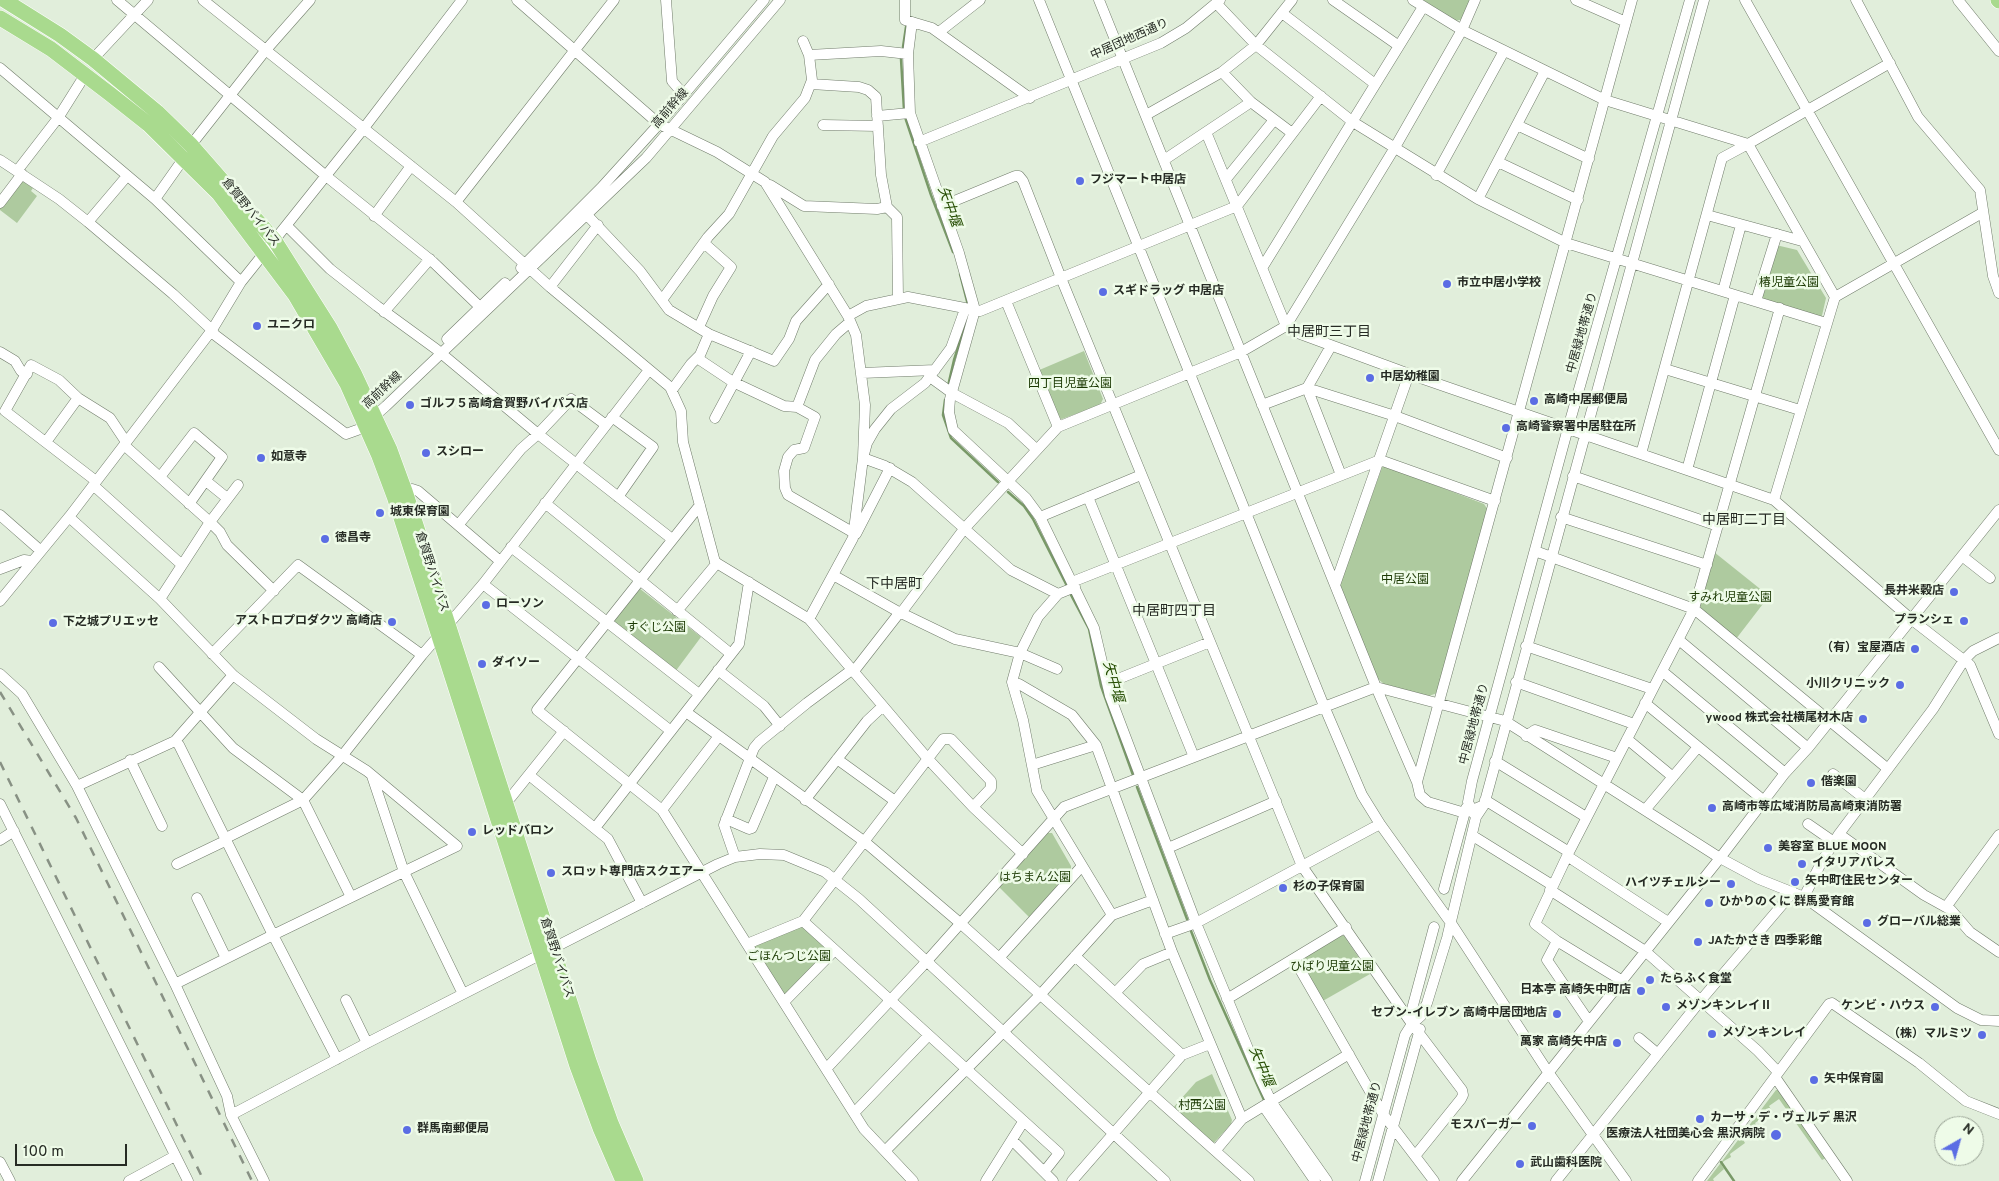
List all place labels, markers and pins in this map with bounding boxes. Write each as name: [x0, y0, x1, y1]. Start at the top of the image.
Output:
place label: フジマート中居店: [1090, 174, 1186, 188]
marker: フジマート中居店: [1074, 175, 1086, 187]
place label: 市立中居小学校: [1457, 277, 1541, 291]
marker: 市立中居小学校: [1441, 278, 1453, 290]
place label: スギドラッグ 中居店: [1113, 285, 1224, 299]
marker: スギドラッグ 中居店: [1097, 286, 1109, 298]
place label: ユニクロ: [267, 319, 315, 333]
marker: ユニクロ: [251, 320, 263, 332]
place label: 中居幼稚園: [1380, 371, 1440, 385]
marker: 中居幼稚園: [1364, 372, 1376, 384]
place label: 高崎中居郵便局: [1544, 394, 1628, 408]
marker: 高崎中居郵便局: [1528, 395, 1540, 407]
place label: ゴルフ５高崎倉賀野バイパス店: [420, 398, 588, 412]
marker: ゴルフ５高崎倉賀野バイパス店: [404, 399, 416, 411]
place label: 高崎警察署中居駐在所: [1516, 421, 1636, 435]
marker: 高崎警察署中居駐在所: [1500, 422, 1512, 434]
place label: スシロー: [436, 446, 484, 460]
marker: スシロー: [420, 447, 432, 459]
place label: 如意寺: [271, 451, 307, 465]
marker: 如意寺: [255, 452, 267, 464]
place label: 城東保育園: [390, 506, 450, 520]
marker: 城東保育園: [374, 507, 386, 519]
place label: 徳昌寺: [335, 532, 371, 546]
marker: 徳昌寺: [319, 533, 331, 545]
place label: 長井米穀店: [1884, 585, 1944, 599]
marker: 長井米穀店: [1948, 586, 1960, 598]
place label: ローソン: [496, 598, 544, 612]
marker: ローソン: [480, 599, 492, 611]
place label: プランシェ: [1894, 614, 1954, 628]
place label: アストロプロダクツ 高崎店: [235, 615, 382, 629]
marker: プランシェ: [1958, 615, 1970, 627]
place label: 下之城プリエッセ: [63, 616, 159, 630]
marker: アストロプロダクツ 高崎店: [386, 616, 398, 628]
marker: 下之城プリエッセ: [47, 617, 59, 629]
place label: （有）宝屋酒店: [1821, 642, 1905, 656]
marker: （有）宝屋酒店: [1909, 643, 1921, 655]
place label: ダイソー: [492, 657, 540, 671]
marker: ダイソー: [476, 658, 488, 670]
place label: 小川クリニック: [1806, 678, 1890, 692]
marker: 小川クリニック: [1894, 679, 1906, 691]
place label: ywood 株式会社横尾材木店: [1706, 712, 1853, 726]
marker: ywood 株式会社横尾材木店: [1857, 713, 1869, 725]
place label: 偕楽園: [1821, 776, 1857, 790]
marker: 偕楽園: [1805, 777, 1817, 789]
place label: 高崎市等広域消防局高崎東消防署: [1722, 801, 1902, 815]
marker: 高崎市等広域消防局高崎東消防署: [1706, 802, 1718, 814]
place label: レッドバロン: [482, 825, 554, 839]
marker: レッドバロン: [466, 826, 478, 838]
place label: 美容室 BLUE MOON: [1778, 841, 1887, 855]
marker: 美容室 BLUE MOON: [1762, 842, 1774, 854]
place label: イタリアパレス: [1812, 857, 1896, 871]
marker: イタリアパレス: [1796, 858, 1808, 870]
place label: スロット専門店スクエアー: [561, 866, 704, 880]
marker: スロット専門店スクエアー: [545, 867, 557, 879]
place label: 矢中町住民センター: [1805, 875, 1913, 889]
marker: 矢中町住民センター: [1789, 876, 1801, 888]
place label: ハイツチェルシー: [1625, 877, 1721, 891]
marker: ハイツチェルシー: [1725, 878, 1737, 890]
place label: 杉の子保育園: [1293, 881, 1365, 895]
marker: 杉の子保育園: [1277, 882, 1289, 894]
place label: ひかりのくに 群馬愛育館: [1719, 896, 1854, 910]
marker: ひかりのくに 群馬愛育館: [1703, 897, 1715, 909]
place label: グローバル総業: [1877, 916, 1961, 930]
marker: グローバル総業: [1861, 917, 1873, 929]
place label: JAたかさき 四季彩館: [1708, 935, 1822, 949]
marker: JAたかさき 四季彩館: [1692, 936, 1704, 948]
place label: たらふく食堂: [1660, 973, 1732, 987]
marker: たらふく食堂: [1644, 974, 1656, 986]
place label: 日本亭 高崎矢中町店: [1520, 984, 1631, 998]
marker: 日本亭 高崎矢中町店: [1635, 985, 1647, 997]
place label: メゾンキンレイⅡ: [1676, 1000, 1772, 1014]
place label: ケンビ・ハウス: [1841, 1000, 1925, 1014]
marker: メゾンキンレイⅡ: [1660, 1001, 1672, 1013]
marker: ケンビ・ハウス: [1929, 1001, 1941, 1013]
place label: セブン-イレブン 高崎中居団地店: [1371, 1007, 1547, 1021]
marker: セブン-イレブン 高崎中居団地店: [1551, 1008, 1563, 1020]
place label: メゾンキンレイ: [1722, 1027, 1806, 1041]
marker: メゾンキンレイ: [1706, 1028, 1718, 1040]
place label: （株）マルミツ: [1888, 1028, 1972, 1042]
marker: （株）マルミツ: [1976, 1029, 1988, 1041]
place label: 萬家 高崎矢中店: [1520, 1036, 1607, 1050]
marker: 萬家 高崎矢中店: [1611, 1037, 1623, 1049]
place label: 矢中保育園: [1824, 1073, 1884, 1087]
marker: 矢中保育園: [1808, 1074, 1820, 1086]
place label: カーサ・デ・ヴェルデ 黒沢: [1710, 1112, 1857, 1126]
marker: カーサ・デ・ヴェルデ 黒沢: [1694, 1113, 1706, 1125]
place label: モスバーガー: [1450, 1119, 1522, 1133]
marker: モスバーガー: [1526, 1120, 1538, 1132]
place label: 群馬南郵便局: [417, 1123, 489, 1137]
marker: 群馬南郵便局: [401, 1124, 413, 1136]
place label: 医療法人社団美心会 黒沢病院: [1606, 1128, 1765, 1142]
marker: 医療法人社団美心会 黒沢病院: [1769, 1128, 1783, 1142]
place label: 武山歯科医院: [1530, 1157, 1602, 1171]
marker: 武山歯科医院: [1514, 1158, 1526, 1170]

